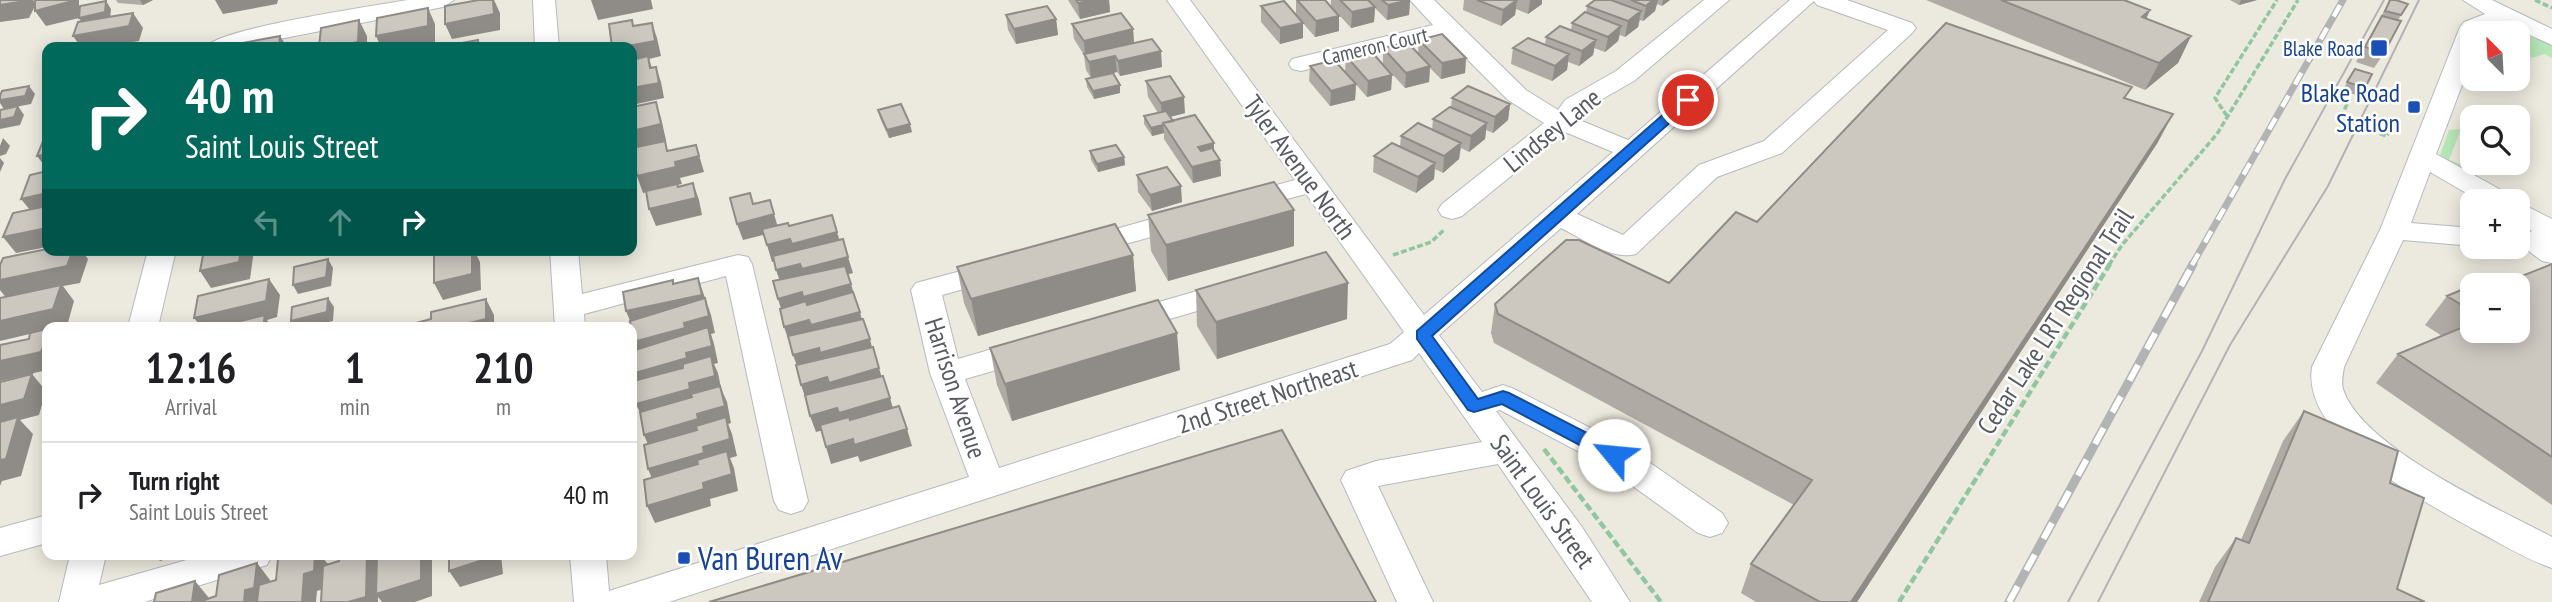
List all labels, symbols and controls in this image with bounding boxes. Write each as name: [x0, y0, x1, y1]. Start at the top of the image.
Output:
street label: Cameron Court: [1319, 21, 1431, 71]
north arrow: [2460, 21, 2530, 91]
map controls: [2460, 21, 2530, 343]
place label: Blake Road: [2283, 35, 2363, 62]
marker: Blake Road: [2369, 38, 2389, 58]
text: 40 m: [185, 63, 274, 127]
icon: right: [70, 70, 161, 161]
pin: [1658, 70, 1718, 130]
place label: Blake Road Station: [2301, 76, 2400, 139]
street label: Lindsey Lane: [1497, 81, 1607, 179]
icon: arrive: [1669, 81, 1707, 119]
street label: Tyler Avenue North: [1237, 88, 1363, 246]
marker: Blake Road Station: [2406, 99, 2422, 115]
button: search: [2460, 105, 2530, 175]
text: Saint Louis Street: [185, 125, 378, 167]
button: +: [2460, 189, 2530, 259]
street label: Cedar Lake LRT Regional Trail: [1970, 202, 2140, 440]
icon: left: [248, 203, 286, 241]
icon: ahead: [321, 203, 359, 241]
icon: right: [394, 203, 432, 241]
button: −: [2460, 273, 2530, 343]
street label: Harrison Avenue: [918, 313, 994, 463]
text: 12:16: [145, 340, 236, 395]
text: 1: [345, 340, 365, 395]
text: 210: [473, 340, 534, 395]
street label: 2nd Street Northeast: [1173, 351, 1361, 441]
text: Arrival: [165, 392, 217, 421]
text: min: [340, 392, 370, 421]
text: m: [496, 392, 511, 421]
position arrow: [1577, 418, 1651, 492]
street label: Saint Louis Street: [1483, 428, 1603, 574]
text: Turn right: [129, 464, 220, 497]
icon: right: [70, 476, 108, 514]
text: 40 m: [563, 478, 609, 511]
text: Saint Louis Street: [129, 497, 268, 526]
place label: Van Buren Av: [697, 537, 843, 579]
marker: Van Buren Av: [676, 550, 692, 566]

